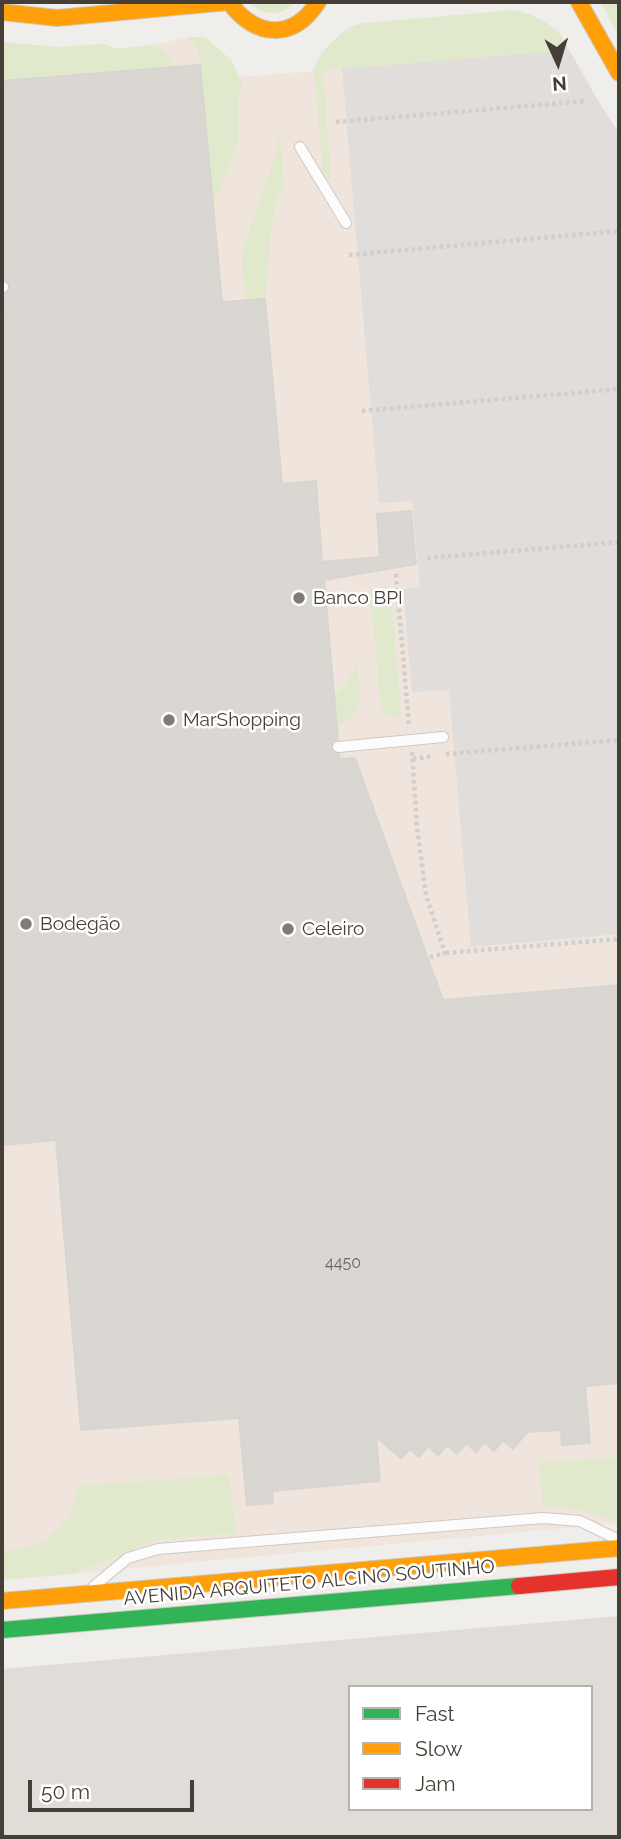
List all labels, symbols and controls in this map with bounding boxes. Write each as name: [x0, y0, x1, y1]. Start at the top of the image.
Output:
north arrow: [523, 28, 593, 98]
text: N: [551, 72, 567, 95]
place label: Banco BPI: [313, 587, 403, 609]
marker: Banco BPI: [291, 590, 307, 606]
place label: MarShopping: [183, 709, 301, 731]
marker: MarShopping: [161, 712, 177, 728]
place label: Bodegão: [40, 913, 120, 935]
marker: Bodegão: [18, 916, 34, 932]
place label: Celeiro: [302, 918, 364, 940]
marker: Celeiro: [280, 921, 296, 937]
house number: 4450: [325, 1253, 361, 1273]
street label: AVENIDA ARQUITETO ALCINO SOUTINHO: [122, 1555, 496, 1611]
legend: [348, 1685, 593, 1811]
text: Fast: [415, 1701, 455, 1726]
text: Slow: [415, 1736, 463, 1761]
scale bar: [32, 1766, 198, 1810]
text: Jam: [415, 1771, 456, 1796]
text: 50 m: [41, 1779, 90, 1804]

